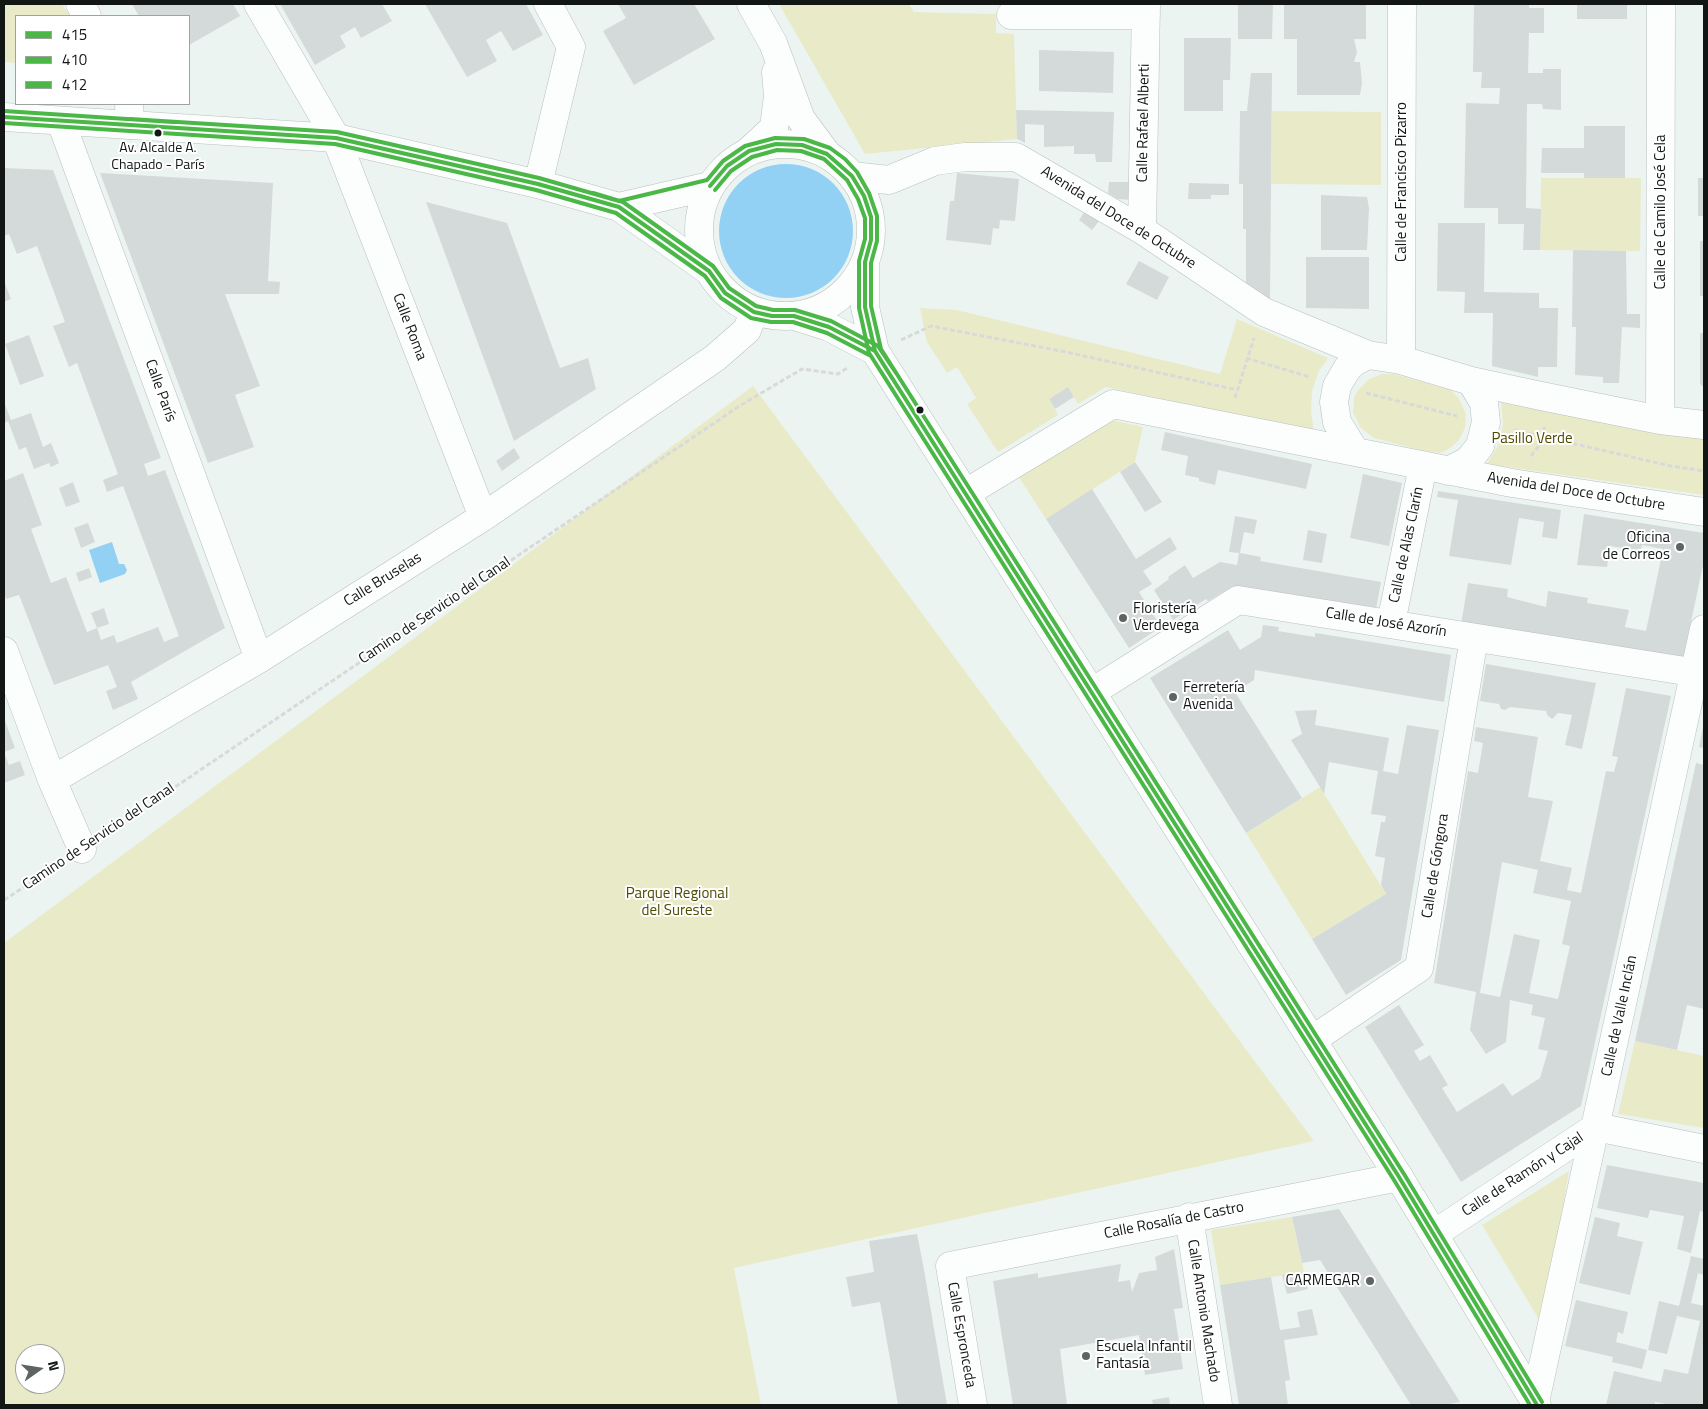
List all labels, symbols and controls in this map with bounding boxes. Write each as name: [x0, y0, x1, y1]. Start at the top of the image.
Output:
legend: [15, 15, 190, 105]
text: 415: [62, 23, 87, 46]
text: 410: [62, 48, 87, 71]
street label: Calle Rafael Alberti: [1134, 64, 1154, 182]
text: 412: [62, 73, 87, 96]
street label: Calle de Francisco Pizarro: [1393, 102, 1411, 262]
marker: Av. Alcalde A. Chapado - París: [153, 128, 163, 138]
street label: Calle de Camilo José Cela: [1652, 134, 1670, 290]
place label: Av. Alcalde A. Chapado - París: [111, 141, 205, 174]
street label: Avenida del Doce de Octubre: [1037, 163, 1199, 273]
street label: Calle Roma: [388, 291, 430, 363]
street label: Calle París: [140, 357, 180, 425]
unlabelled marker: [915, 405, 925, 415]
park label: Pasillo Verde: [1491, 430, 1573, 448]
street label: Avenida del Doce de Octubre: [1486, 469, 1666, 515]
street label: Calle de Alas Clarín: [1386, 485, 1428, 605]
place label: Oficina de Correos: [1603, 529, 1670, 564]
marker: Oficina de Correos: [1674, 541, 1686, 553]
street label: Calle Bruselas: [341, 549, 425, 611]
street label: Camino de Servicio del Canal: [356, 553, 514, 669]
place label: Floristería Verdevega: [1133, 600, 1199, 635]
street label: Calle de José Azorín: [1324, 605, 1448, 641]
marker: Floristería Verdevega: [1117, 612, 1129, 624]
place label: Ferretería Avenida: [1183, 679, 1245, 714]
marker: Ferretería Avenida: [1167, 691, 1179, 703]
street label: Camino de Servicio del Canal: [20, 779, 178, 895]
street label: Calle de Góngora: [1419, 812, 1453, 920]
park label: Parque Regional del Sureste: [626, 885, 728, 920]
street label: Calle de Valle Inclán: [1598, 954, 1642, 1078]
street label: Calle de Ramón y Cajal: [1459, 1129, 1587, 1221]
street label: Calle Rosalía de Castro: [1102, 1199, 1246, 1243]
street label: Calle Antonio Machado: [1183, 1238, 1223, 1384]
place label: CARMEGAR: [1285, 1272, 1360, 1290]
marker: CARMEGAR: [1364, 1275, 1376, 1287]
street label: Calle Espronceda: [943, 1281, 979, 1389]
place label: Escuela Infantil Fantasía: [1096, 1338, 1192, 1373]
north arrow: [15, 1344, 65, 1394]
marker: Escuela Infantil Fantasía: [1080, 1350, 1092, 1362]
text: N: [43, 1359, 65, 1373]

